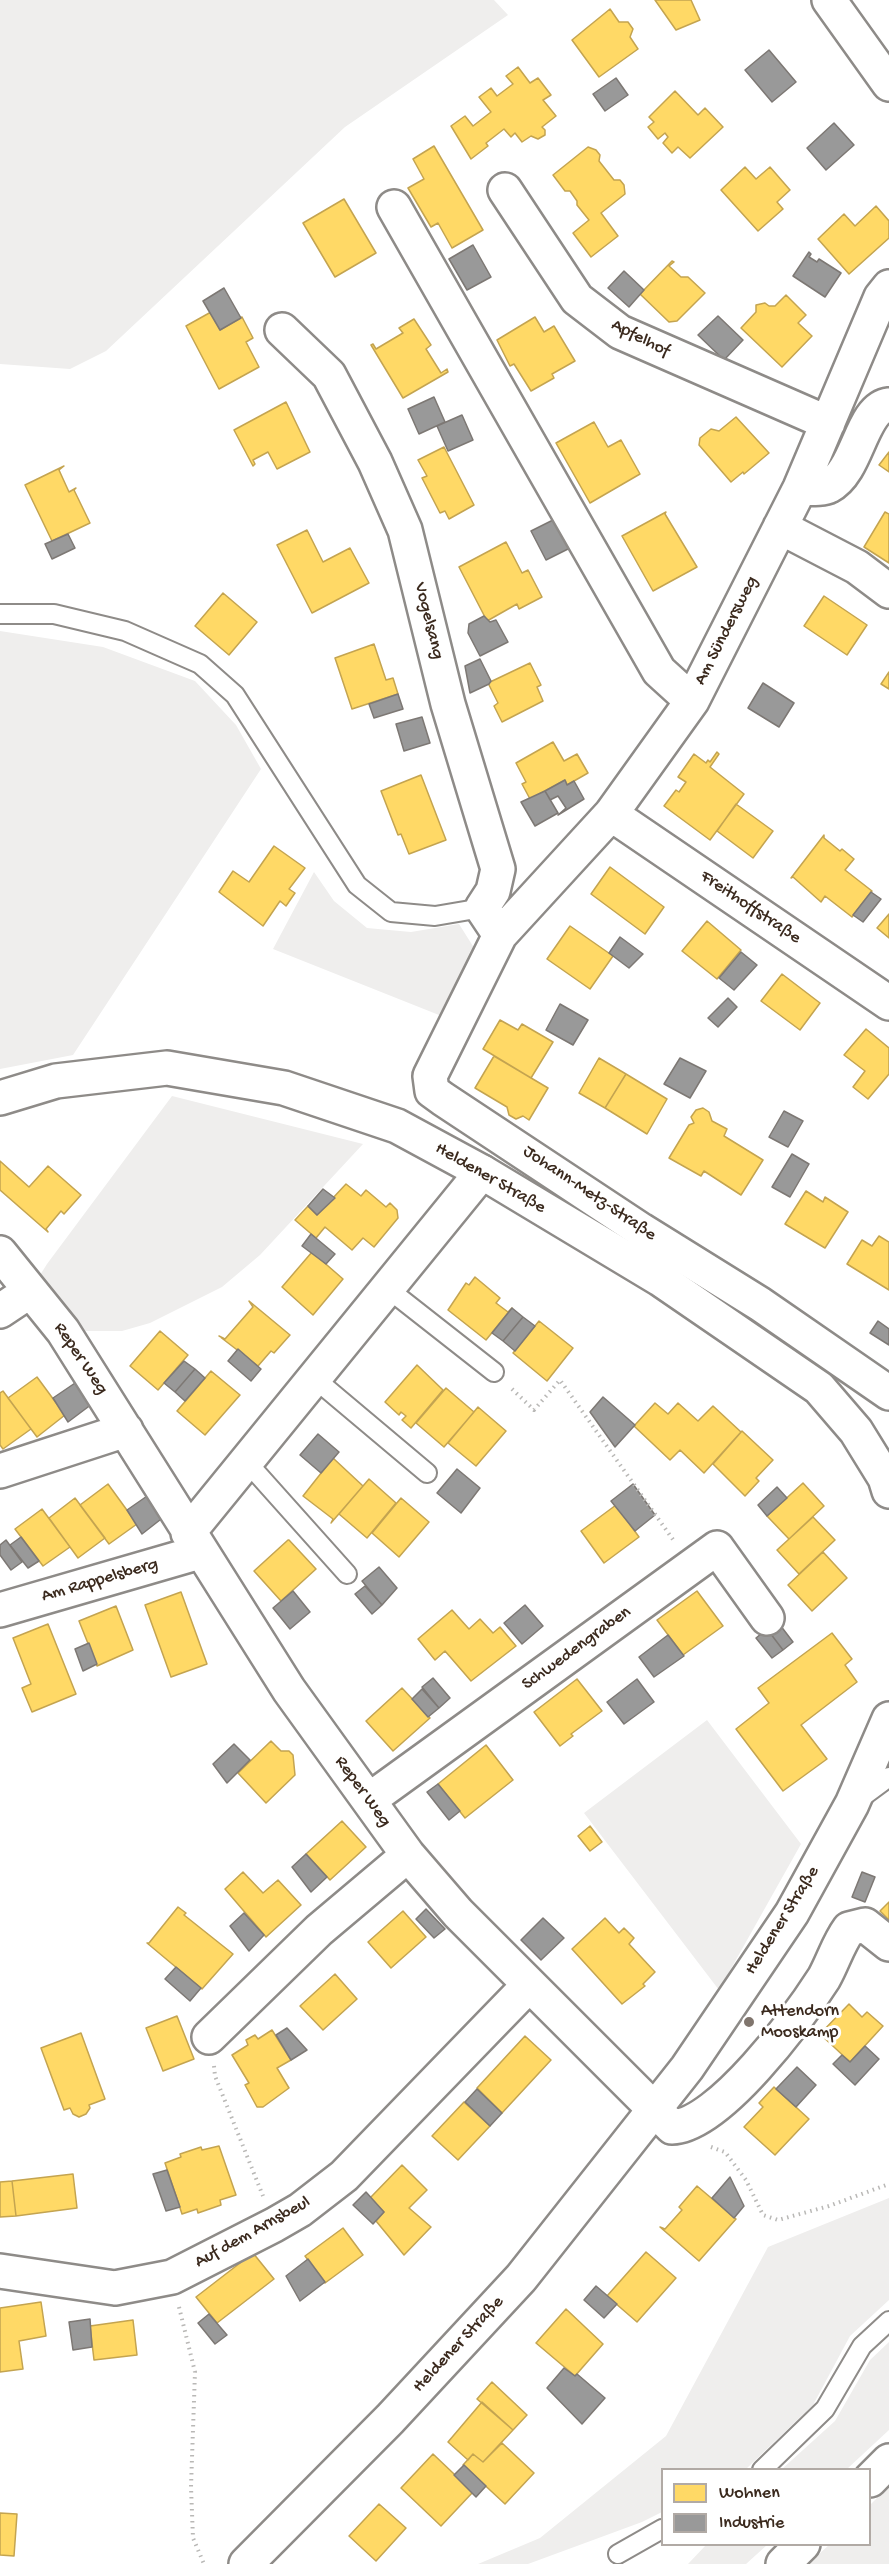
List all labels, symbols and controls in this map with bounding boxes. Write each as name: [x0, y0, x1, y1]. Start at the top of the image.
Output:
street label: Apfelhof: [607, 315, 673, 363]
street label: Am Sündersweg: [690, 573, 764, 689]
street label: Vogelsang: [408, 580, 448, 662]
street label: Freithoffstraße: [696, 866, 804, 950]
street label: Heldener Straße: [431, 1139, 549, 1219]
street label: Johann-Metz-Straße: [518, 1141, 660, 1247]
street label: Reper Weg: [48, 1319, 112, 1399]
street label: Am Rappelsberg: [39, 1554, 161, 1608]
street label: Schwedengraben: [518, 1602, 636, 1696]
street label: Reper Weg: [329, 1752, 395, 1832]
street label: Heldener Straße: [741, 1863, 825, 1979]
place label: Attendorn Mooskamp: [761, 2001, 839, 2044]
marker: Attendorn Mooskamp: [742, 2015, 756, 2029]
street label: Auf dem Arnsbeul: [191, 2192, 315, 2274]
street label: Heldener Straße: [409, 2292, 509, 2398]
legend: [661, 2468, 871, 2546]
text: Wohnen: [719, 2483, 780, 2504]
text: Industrie: [719, 2513, 784, 2534]

